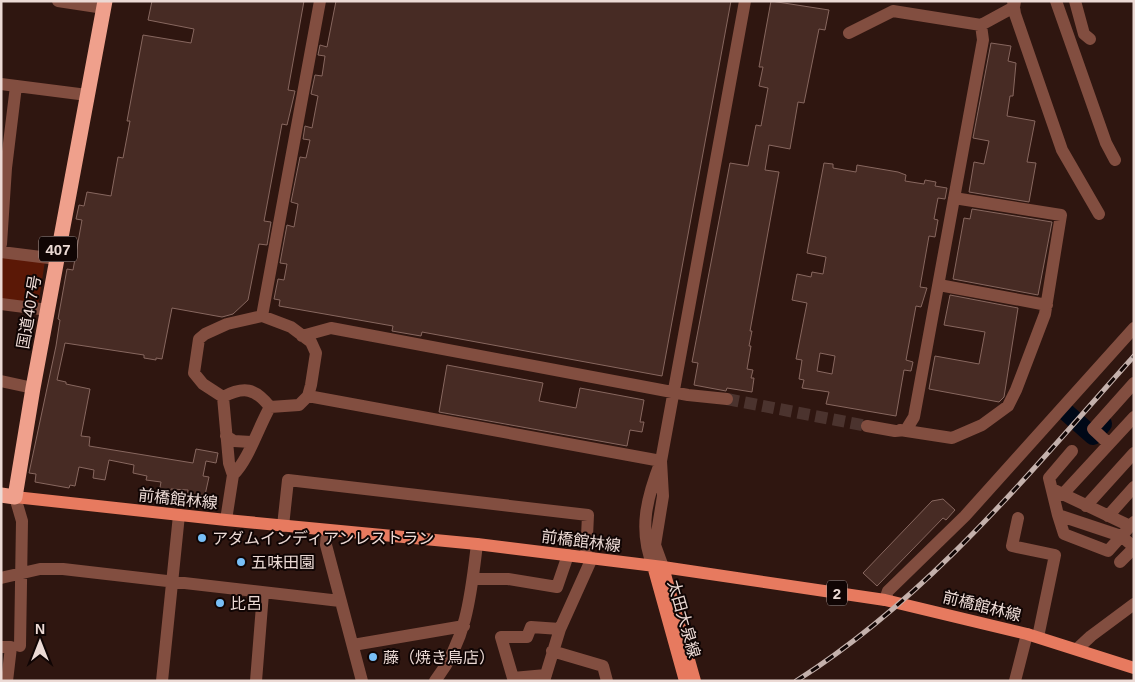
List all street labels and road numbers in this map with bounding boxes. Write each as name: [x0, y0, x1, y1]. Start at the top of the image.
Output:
road number: 407: [39, 236, 77, 262]
street label: 国道407号: [14, 274, 44, 350]
street label: 前橋館林線: [137, 486, 219, 512]
street label: 前橋館林線: [540, 528, 622, 554]
street label: 太田大泉線: [665, 578, 703, 660]
road number: 2: [827, 580, 847, 606]
street label: 前橋館林線: [941, 588, 1023, 624]

